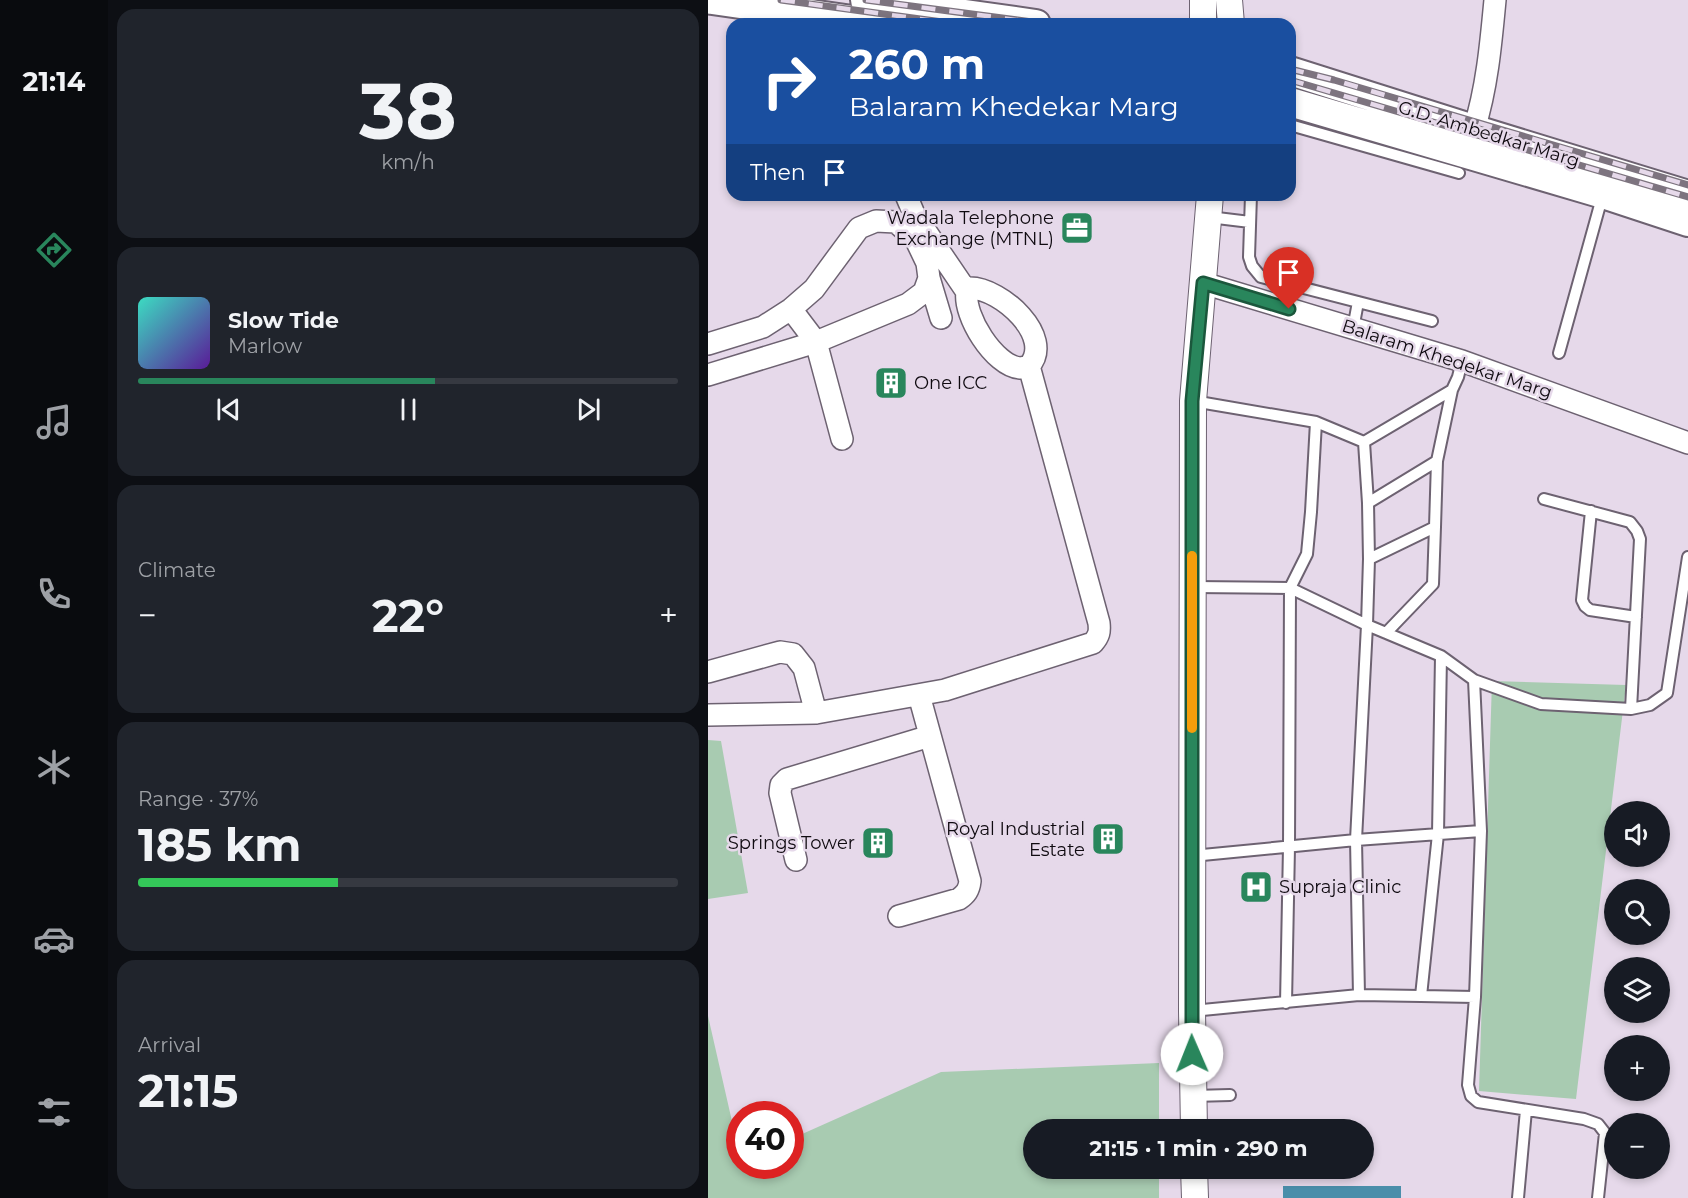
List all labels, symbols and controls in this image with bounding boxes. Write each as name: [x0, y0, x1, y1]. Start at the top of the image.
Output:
text: 260 m: [849, 38, 985, 90]
icon: right: [750, 42, 828, 120]
text: 38: [359, 63, 457, 159]
text: 21:14: [23, 65, 85, 98]
text: Balaram Khedekar Marg: [849, 90, 1179, 123]
street label: G.D. Ambedkar Marg: [1396, 96, 1582, 172]
text: km/h: [381, 150, 435, 174]
icon: arrive: [818, 156, 851, 189]
text: Then: [750, 159, 806, 186]
place label: Wadala Telephone Exchange (MTNL): [887, 207, 1054, 250]
office icon: Wadala Telephone Exchange (MTNL): [1059, 210, 1095, 246]
icon: directions: [33, 229, 75, 271]
pin: [1263, 247, 1314, 309]
icon: arrive: [1272, 256, 1305, 289]
text: Slow Tide: [228, 307, 339, 334]
street label: Balaram Khedekar Marg: [1339, 315, 1555, 403]
text: Marlow: [228, 334, 302, 358]
building icon: One ICC: [873, 365, 909, 401]
place label: One ICC: [914, 372, 987, 394]
icon: previous: [212, 393, 245, 426]
icon: pause: [392, 393, 425, 426]
icon: next: [572, 393, 605, 426]
icon: music: [33, 401, 75, 443]
text: Climate: [138, 558, 216, 582]
icon: phone: [33, 573, 75, 615]
text: 22°: [372, 588, 444, 643]
text: −: [138, 595, 157, 635]
text: +: [659, 595, 678, 635]
icon: climate: [33, 746, 75, 788]
text: Range · 37%: [138, 787, 258, 811]
map controls: [1604, 801, 1670, 1179]
button: sound: [1604, 801, 1670, 867]
text: 185 km: [138, 817, 301, 872]
place label: Royal Industrial Estate: [946, 818, 1085, 861]
building icon: Royal Industrial Estate: [1090, 821, 1126, 857]
building icon: Springs Tower: [860, 825, 896, 861]
place label: Springs Tower: [728, 832, 855, 854]
hospital icon: Supraja Clinic: [1238, 869, 1274, 905]
place label: Supraja Clinic: [1279, 876, 1401, 898]
button: search: [1604, 879, 1670, 945]
icon: car: [33, 918, 75, 960]
button: layers: [1604, 957, 1670, 1023]
position arrow: [1160, 1022, 1224, 1086]
text: Arrival: [138, 1033, 201, 1057]
button: +: [1604, 1035, 1670, 1101]
text: 21:15: [138, 1063, 238, 1118]
icon: filters: [33, 1091, 75, 1133]
speed limit sign: 40: [726, 1101, 804, 1179]
button: −: [1604, 1113, 1670, 1179]
text: 21:15 · 1 min · 290 m: [1089, 1135, 1308, 1162]

